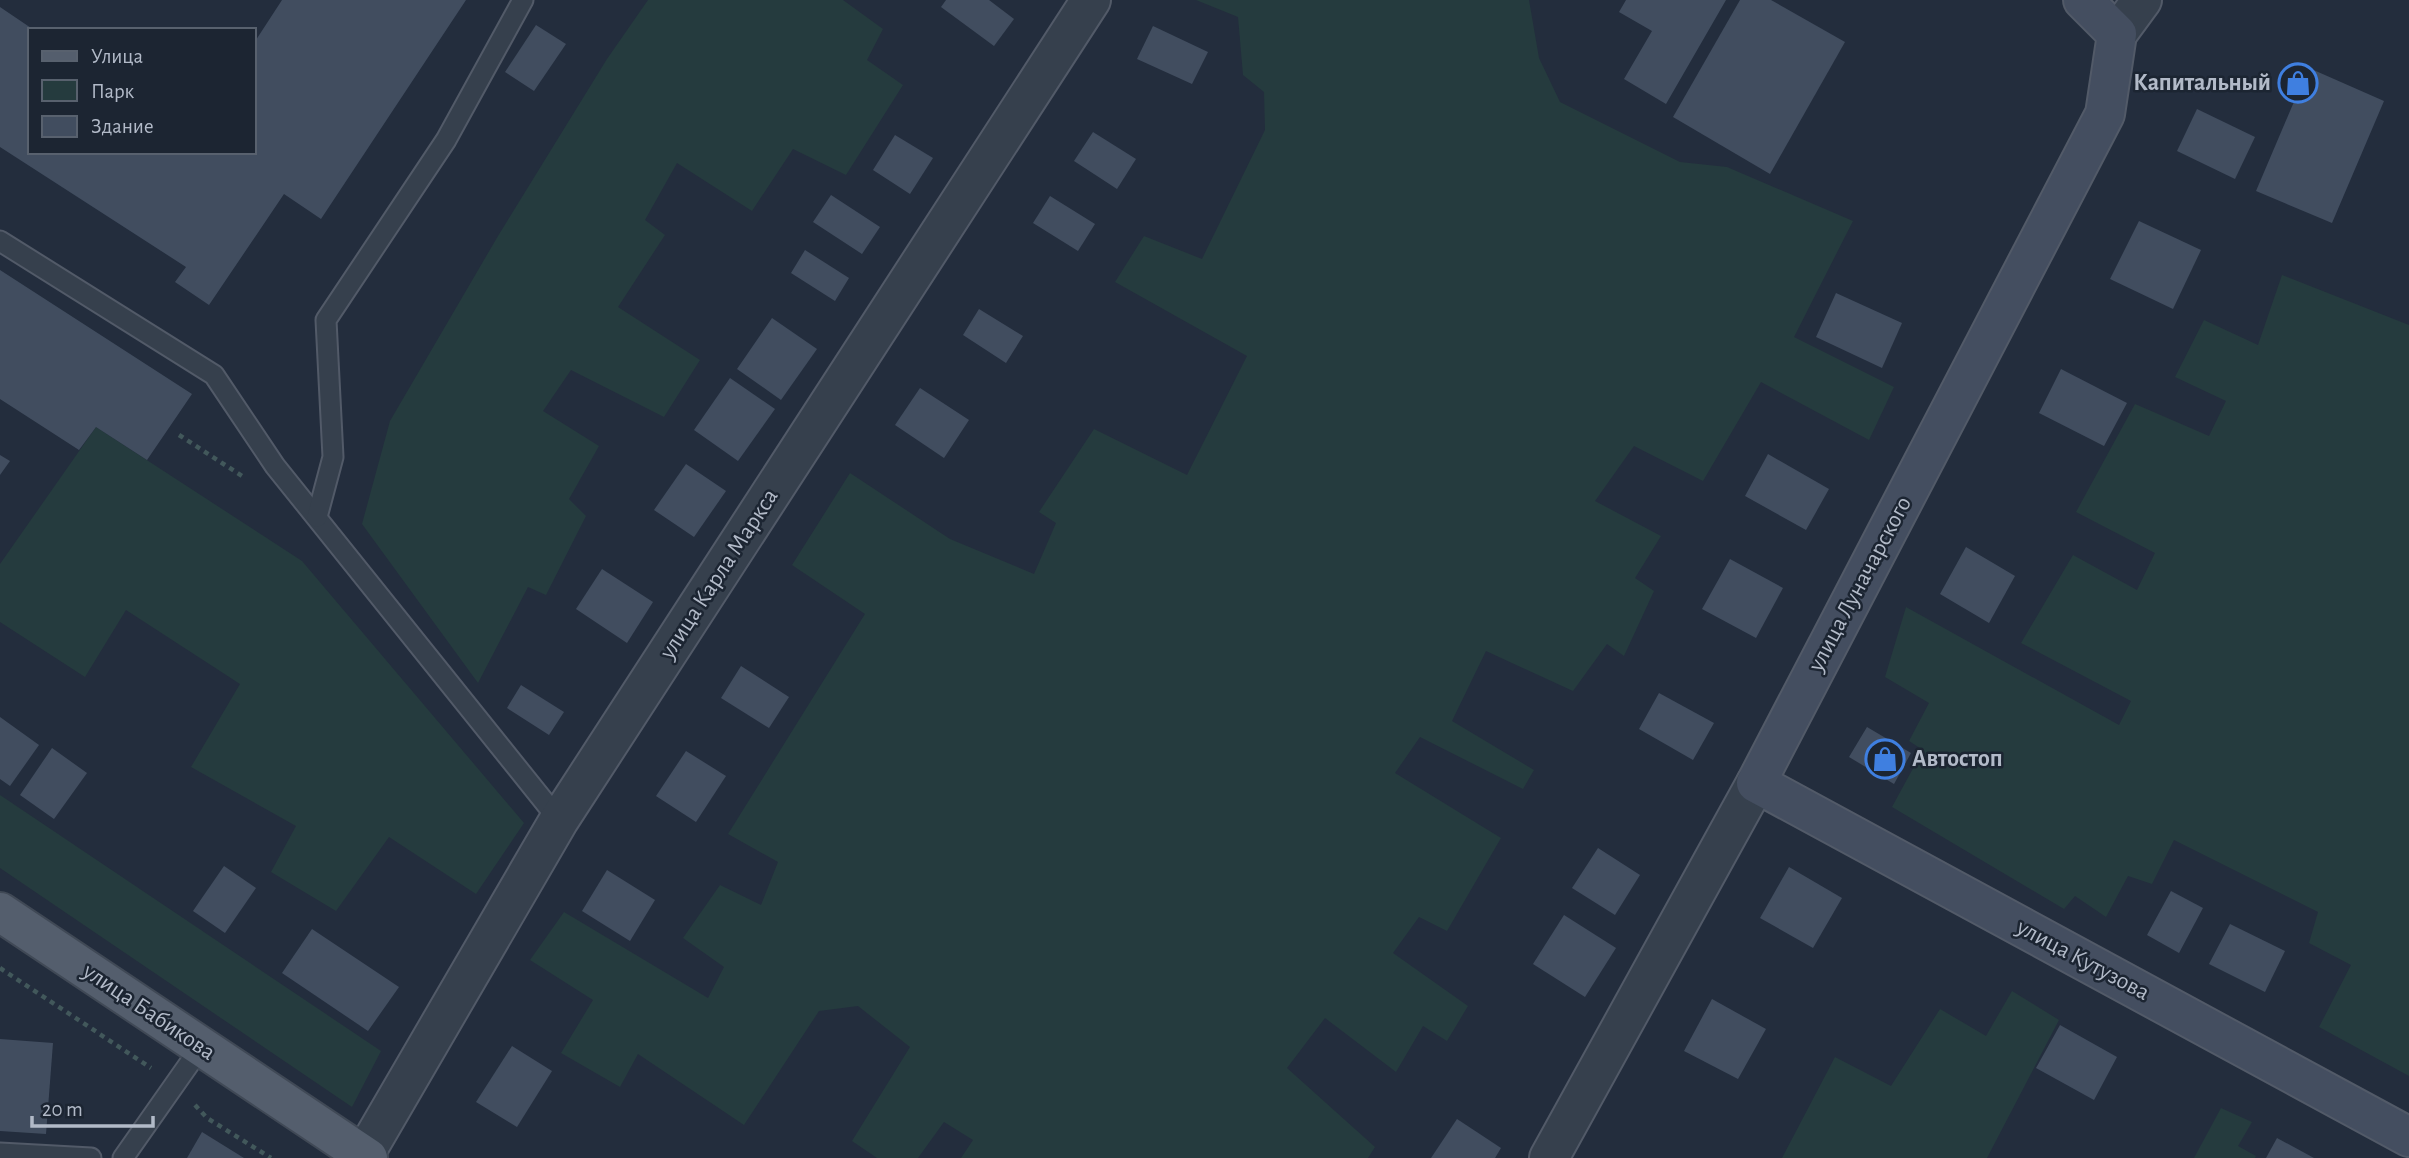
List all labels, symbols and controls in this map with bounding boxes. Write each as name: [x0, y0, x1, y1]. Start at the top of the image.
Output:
legend: [28, 28, 256, 154]
text: Улица: [91, 46, 144, 67]
shop icon: Капитальный: [2277, 62, 2319, 104]
place label: Капитальный: [2133, 71, 2271, 95]
text: Парк: [91, 81, 135, 102]
text: Здание: [91, 116, 154, 137]
street label: улица Карла Маркса: [655, 485, 783, 664]
street label: улица Луначарского: [1803, 493, 1916, 676]
shop icon: Автостоп: [1864, 738, 1906, 780]
place label: Автостоп: [1912, 747, 2003, 771]
street label: улица Кутузова: [2012, 915, 2153, 1005]
street label: улица Бабикова: [78, 958, 220, 1065]
scale bar: [32, 1084, 152, 1128]
text: 20 m: [42, 1099, 83, 1120]

